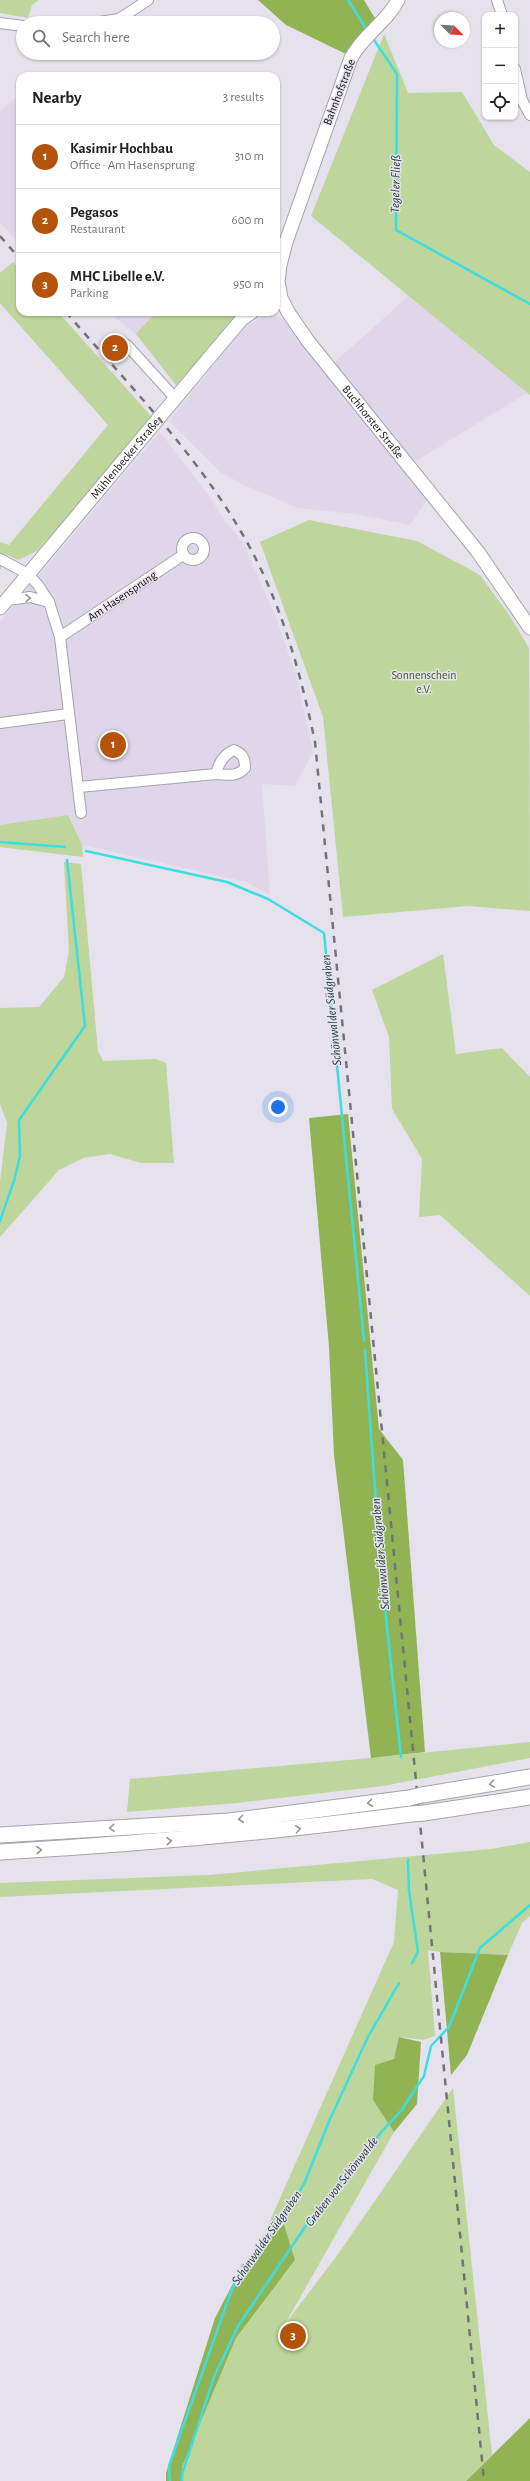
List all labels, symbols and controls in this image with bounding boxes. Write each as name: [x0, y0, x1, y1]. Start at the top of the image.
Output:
north arrow: [434, 12, 470, 48]
map controls: [482, 12, 518, 120]
button: +: [482, 12, 518, 48]
search box: [16, 16, 280, 60]
icon: search: [30, 27, 52, 49]
text: Search here: [62, 30, 130, 45]
button: −: [482, 48, 518, 84]
street label: Bahnhofstraße: [321, 57, 357, 127]
button: locate: [482, 84, 518, 120]
text: Nearby: [32, 89, 82, 106]
text: 3 results: [223, 91, 264, 104]
text: Kasimir Hochbau: [70, 141, 173, 156]
text: 1: [43, 150, 47, 163]
text: 310 m: [235, 150, 264, 163]
water label: Tegeler Fließ: [389, 155, 403, 213]
text: Office · Am Hasensprung: [70, 159, 195, 172]
text: Pegasos: [70, 205, 118, 220]
text: 2: [42, 214, 48, 227]
text: 600 m: [232, 214, 264, 227]
text: Restaurant: [70, 223, 125, 236]
text: MHC Libelle e.V.: [70, 269, 165, 284]
text: 3: [42, 278, 48, 291]
text: 950 m: [233, 278, 264, 291]
text: Parking: [70, 287, 109, 300]
pin: 2: [102, 333, 128, 363]
street label: Buchhorster Straße: [340, 383, 406, 461]
street label: Mühlenbecker Straße: [88, 416, 162, 501]
street label: Am Hasensprung: [85, 568, 159, 623]
one-way arrow: [25, 593, 32, 602]
park label: Sonnenschein e.V.: [391, 669, 457, 695]
pin: 1: [100, 730, 126, 760]
water label: Schönwalder Südgraben: [320, 954, 344, 1066]
your location: [268, 1097, 288, 1117]
water label: Schönwalder Südgraben: [370, 1498, 392, 1610]
one-way arrow: [488, 1779, 495, 1788]
one-way arrow: [367, 1798, 373, 1807]
one-way arrow: [238, 1814, 244, 1823]
one-way arrow: [109, 1824, 115, 1833]
one-way arrow: [295, 1825, 301, 1834]
one-way arrow: [166, 1837, 172, 1846]
one-way arrow: [36, 1846, 42, 1855]
water label: Graben von Schönwalde: [303, 2135, 381, 2229]
water label: Schönwalder Südgraben: [230, 2189, 304, 2287]
pin: 3: [280, 2321, 306, 2351]

